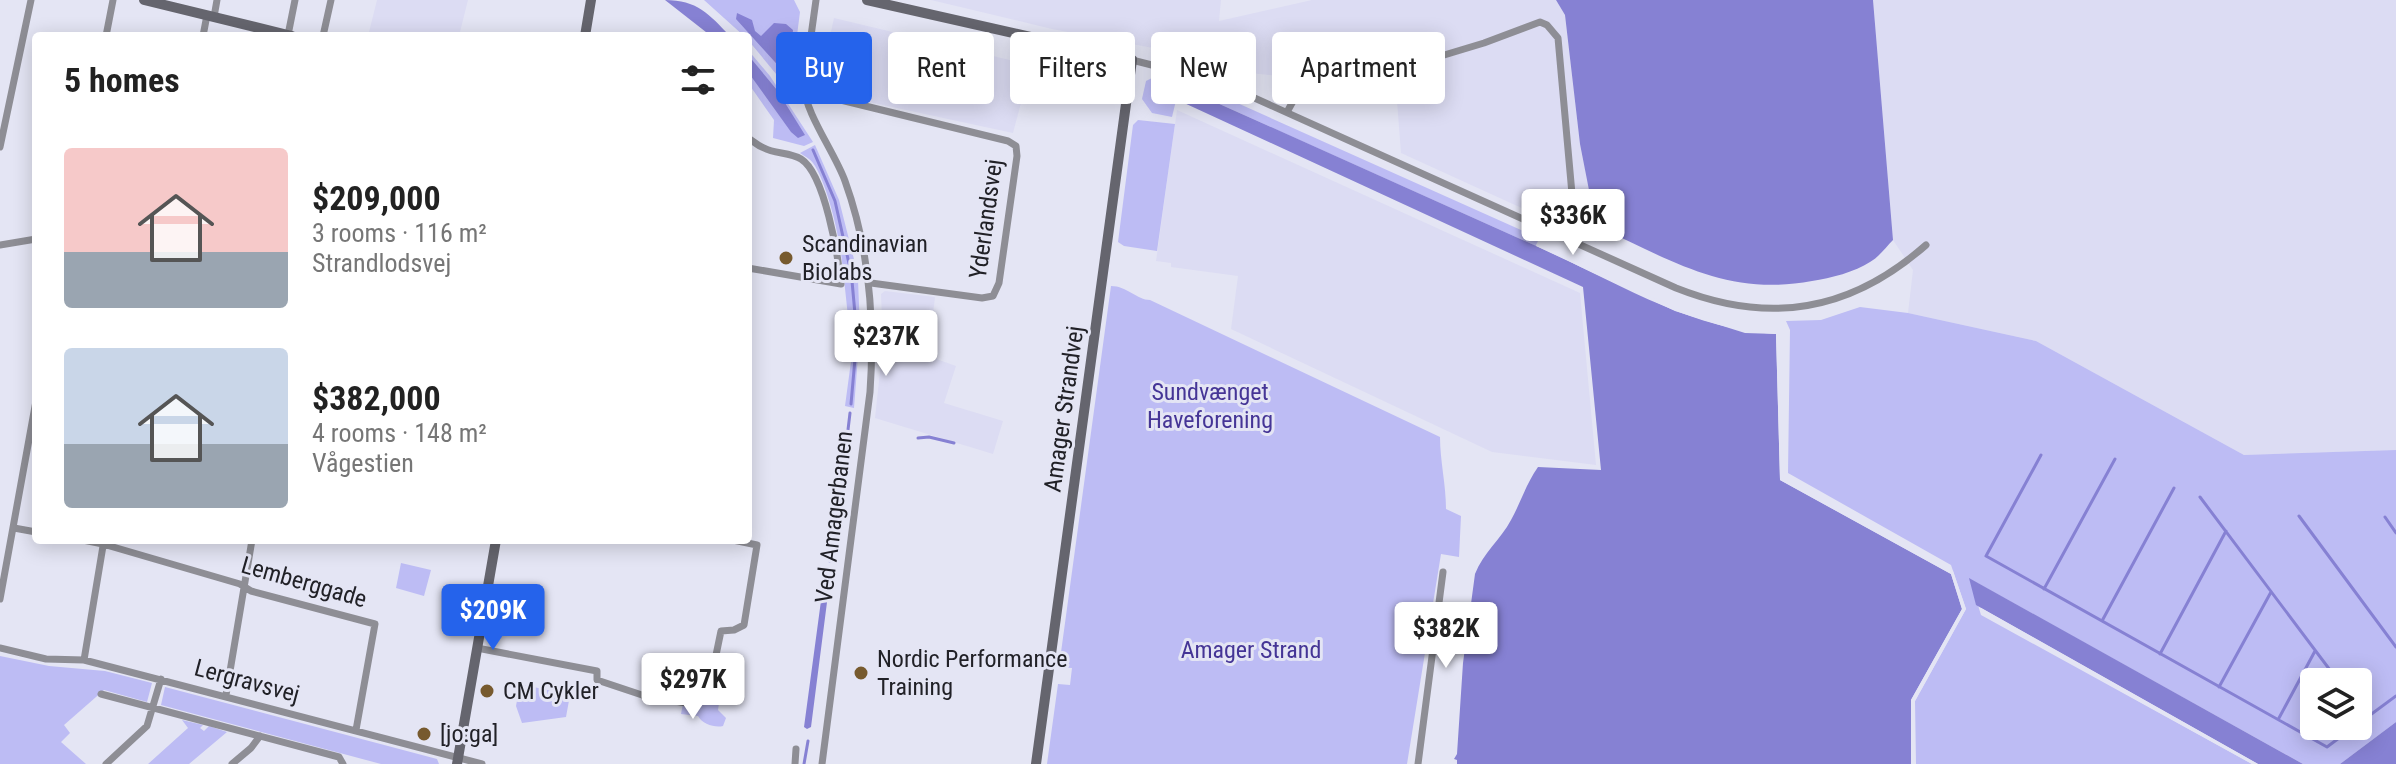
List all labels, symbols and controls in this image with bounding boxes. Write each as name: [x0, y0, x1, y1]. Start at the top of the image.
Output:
chip: Buy: [776, 32, 872, 104]
chip: Rent: [888, 32, 994, 104]
chip: Filters: [1010, 32, 1135, 104]
chip: New: [1151, 32, 1256, 104]
chip: Apartment: [1272, 32, 1445, 104]
icon: filters: [676, 58, 720, 102]
text: 5 homes: [64, 60, 180, 100]
street label: Yderlandsvej: [964, 157, 1008, 281]
text: $209,000: [312, 178, 441, 218]
icon: home: [128, 180, 224, 276]
pin: $336K: [1517, 189, 1629, 257]
text: $336K: [1540, 200, 1606, 230]
text: 3 rooms · 116 m²: [312, 218, 487, 248]
place label: Scandinavian Biolabs: [802, 230, 928, 286]
text: Strandlodsvej: [312, 248, 451, 278]
marker: Scandinavian Biolabs: [777, 249, 795, 267]
pin: $237K: [830, 310, 942, 378]
text: $237K: [853, 321, 919, 351]
street label: Amager Strandvej: [1038, 324, 1090, 494]
text: $382,000: [312, 378, 441, 418]
park label: Sundvænget Haveforening: [1147, 378, 1273, 434]
icon: home: [128, 380, 224, 476]
text: 4 rooms · 148 m²: [312, 418, 487, 448]
street label: Ved Amagerbanen: [810, 429, 858, 605]
text: Vågestien: [312, 448, 414, 478]
street label: Lemberggade: [238, 551, 370, 613]
pin: $209K: [437, 584, 549, 652]
text: $209K: [460, 595, 526, 625]
pin: $382K: [1390, 602, 1502, 670]
text: $382K: [1413, 613, 1479, 643]
park label: Amager Strand: [1181, 636, 1321, 664]
place label: Nordic Performance Training: [877, 645, 1067, 701]
pin: $297K: [637, 653, 749, 721]
street label: Lergravsvej: [191, 654, 303, 708]
text: $297K: [660, 664, 726, 694]
marker: Nordic Performance Training: [852, 664, 870, 682]
map controls: [2300, 668, 2372, 740]
button: layers: [2300, 668, 2372, 740]
place label: CM Cykler: [503, 677, 599, 705]
marker: CM Cykler: [478, 682, 496, 700]
place label: [jo:ga]: [440, 720, 498, 748]
marker: [jo:ga]: [415, 725, 433, 743]

